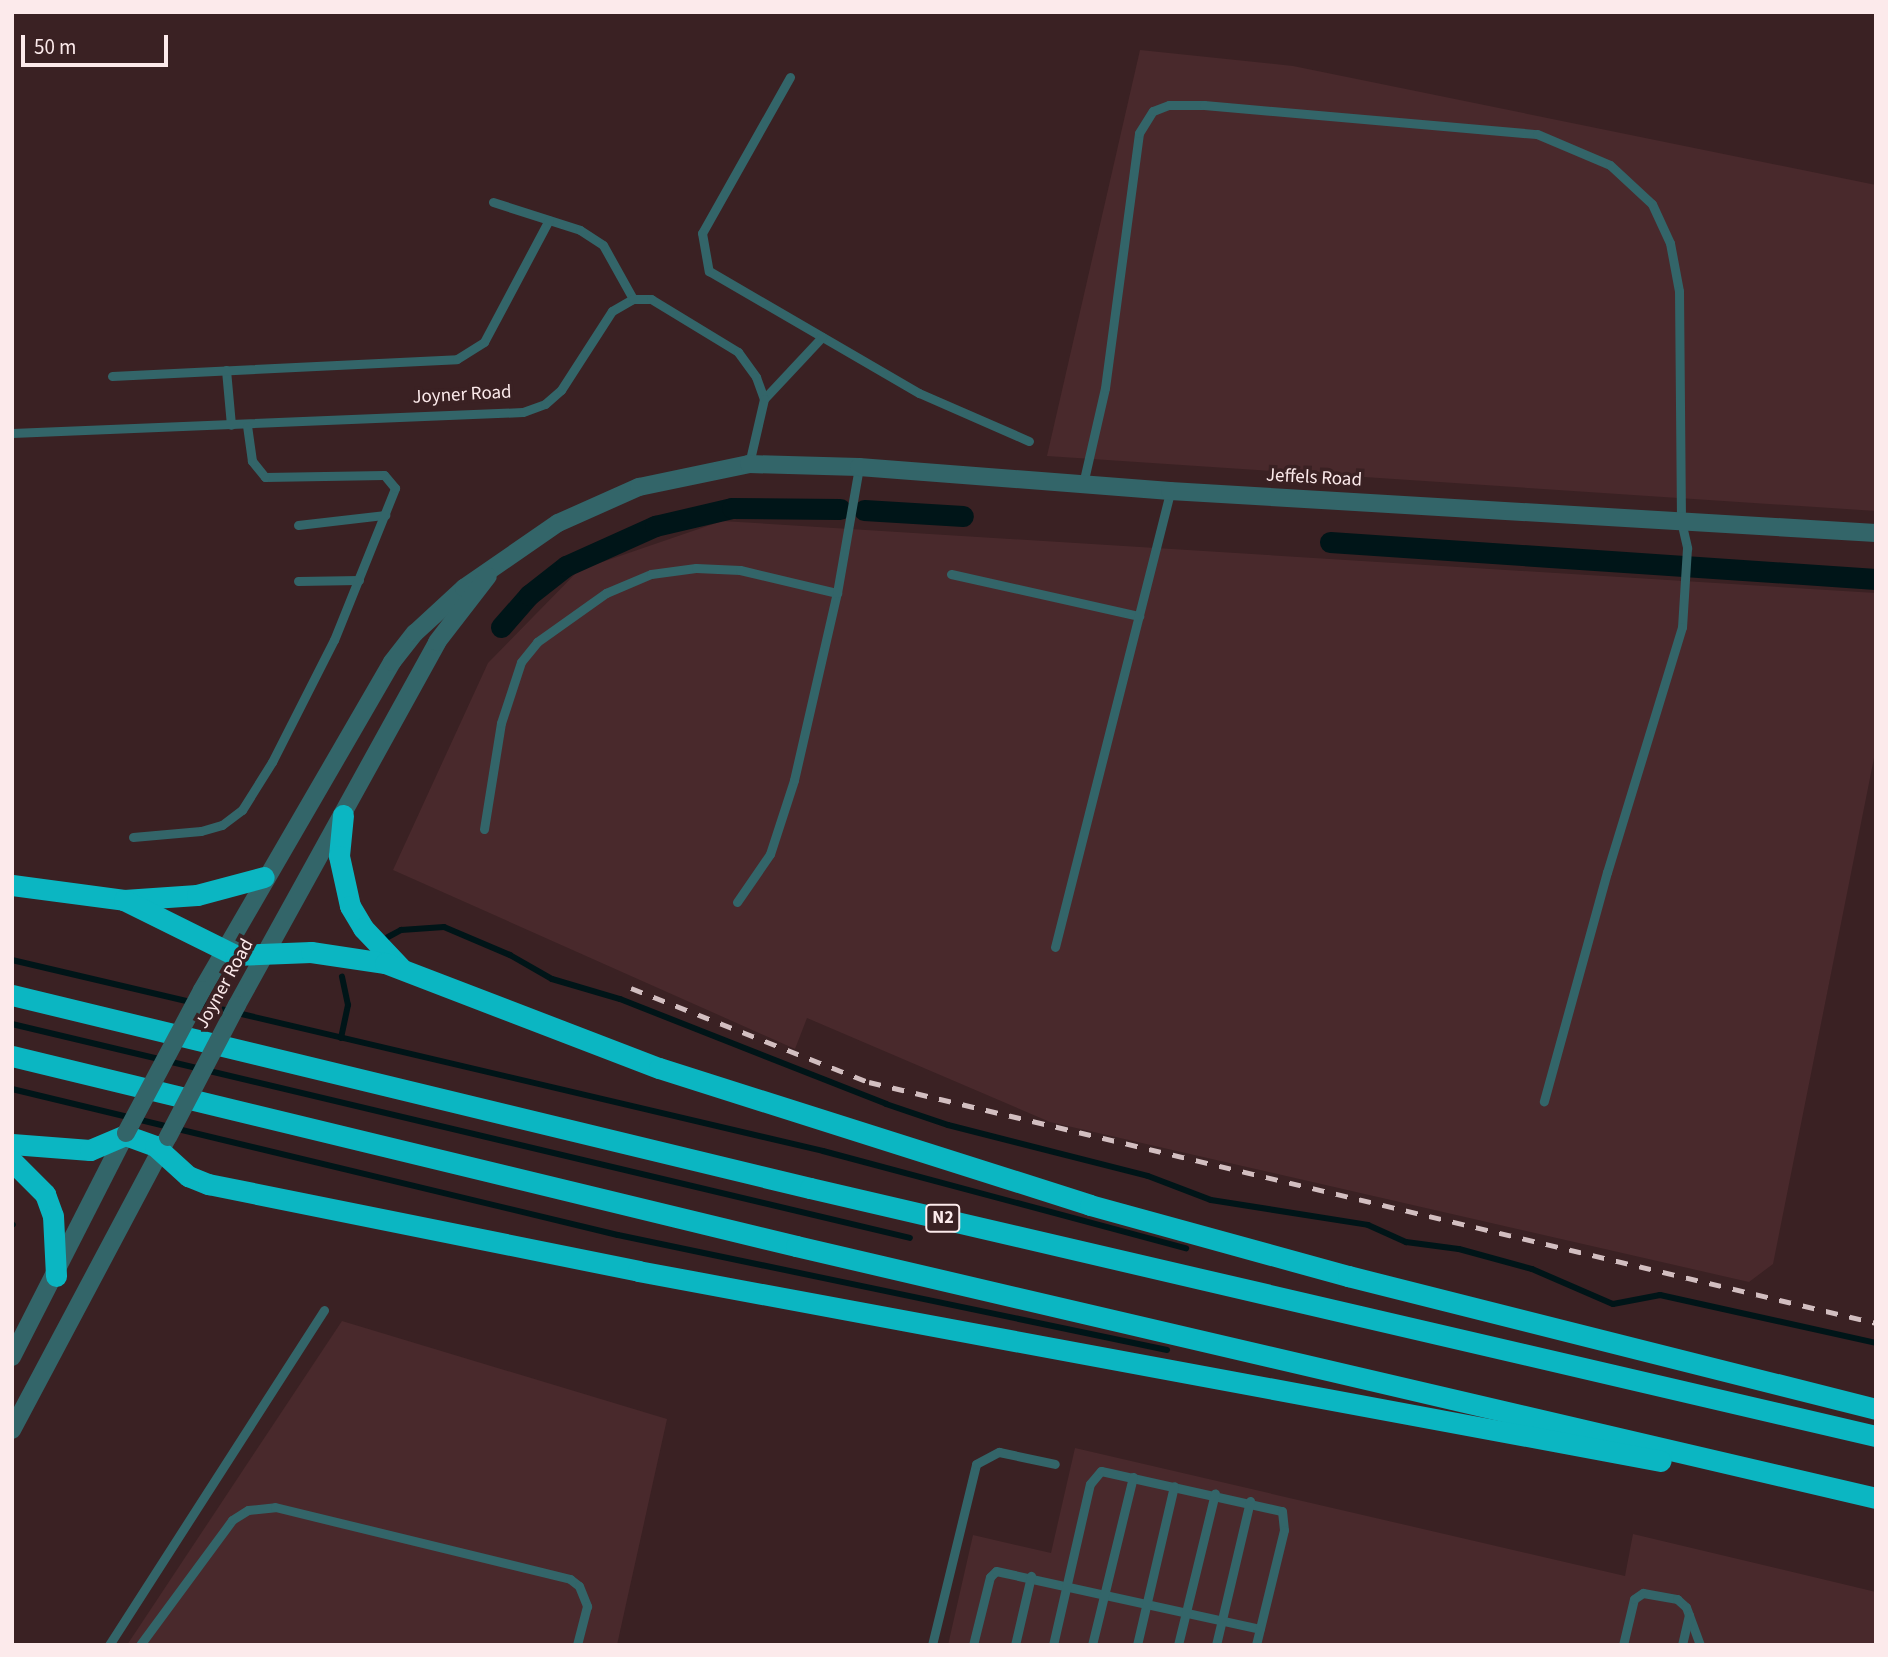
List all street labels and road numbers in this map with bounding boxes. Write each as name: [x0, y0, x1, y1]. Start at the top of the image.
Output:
street label: Joyner Road: [412, 381, 512, 409]
street label: Jeffels Road: [1265, 464, 1363, 492]
street label: Joyner Road: [191, 935, 259, 1033]
road number: N2: [924, 1204, 962, 1232]

